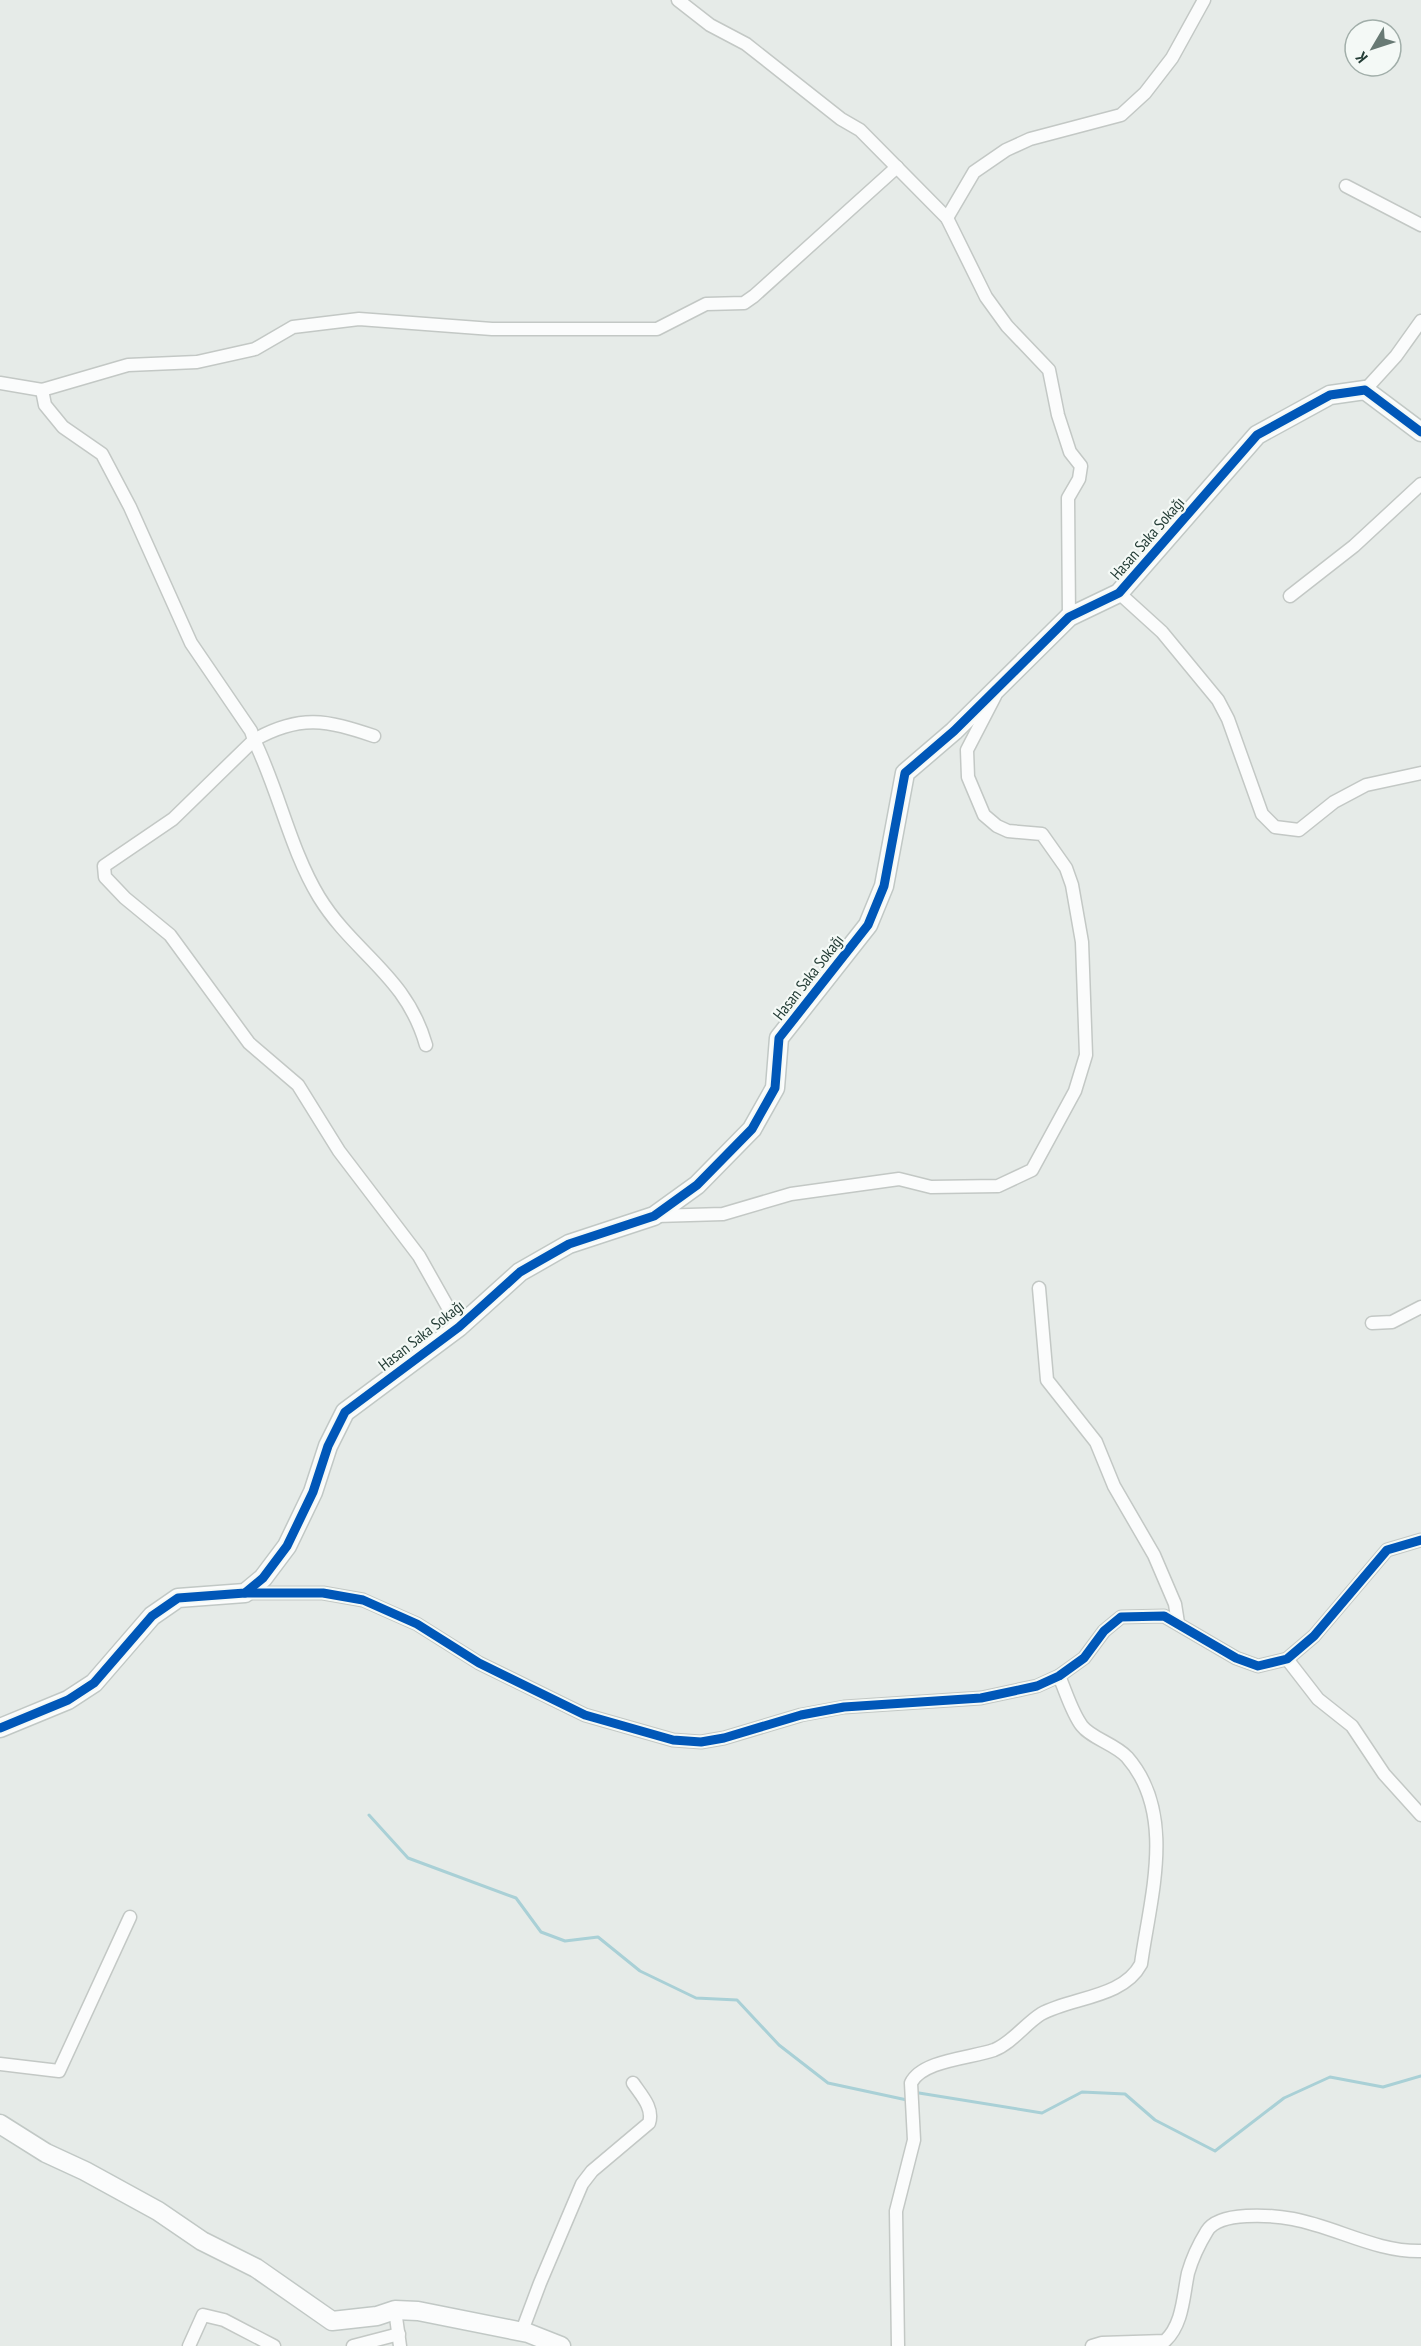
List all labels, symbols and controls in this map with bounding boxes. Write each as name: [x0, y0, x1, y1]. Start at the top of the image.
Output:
north arrow: [1343, 18, 1403, 78]
text: K: [1351, 47, 1372, 67]
street label: Hasan Saka Sokağı: [1106, 492, 1188, 584]
street label: Hasan Saka Sokağı: [768, 930, 848, 1024]
street label: Hasan Saka Sokağı: [374, 1295, 468, 1375]

